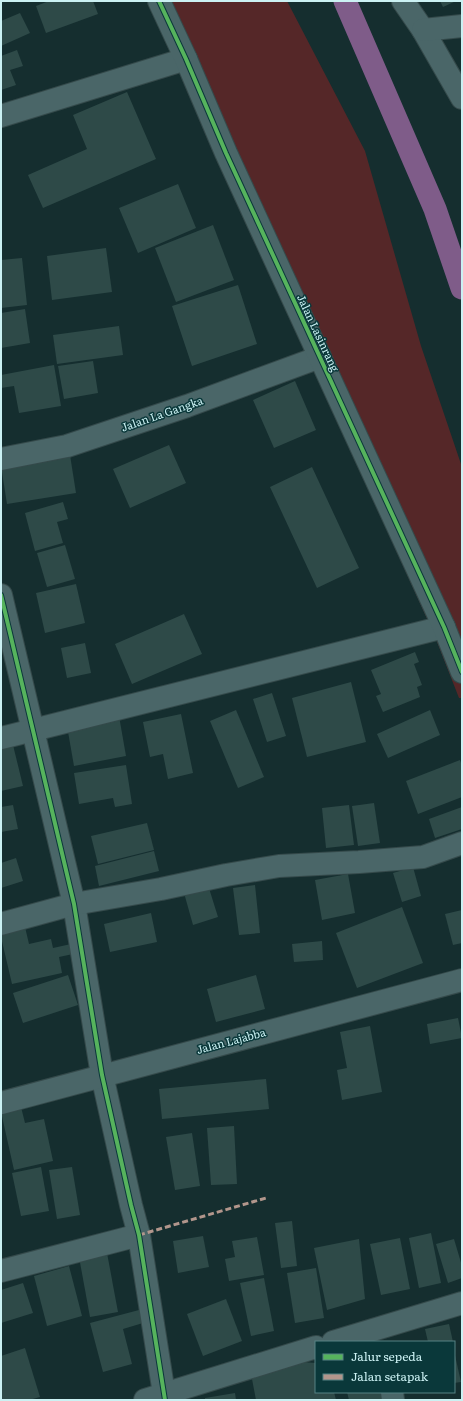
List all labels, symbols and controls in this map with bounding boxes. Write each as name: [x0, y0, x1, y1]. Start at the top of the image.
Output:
street label: Jalan Lasinrang: [294, 291, 344, 375]
street label: Jalan La Gangka: [119, 392, 205, 435]
street label: Jalan Lajabba: [194, 1023, 267, 1057]
legend: [315, 1341, 455, 1393]
text: Jalur sepeda: [351, 1347, 423, 1365]
text: Jalan setapak: [351, 1367, 429, 1385]

